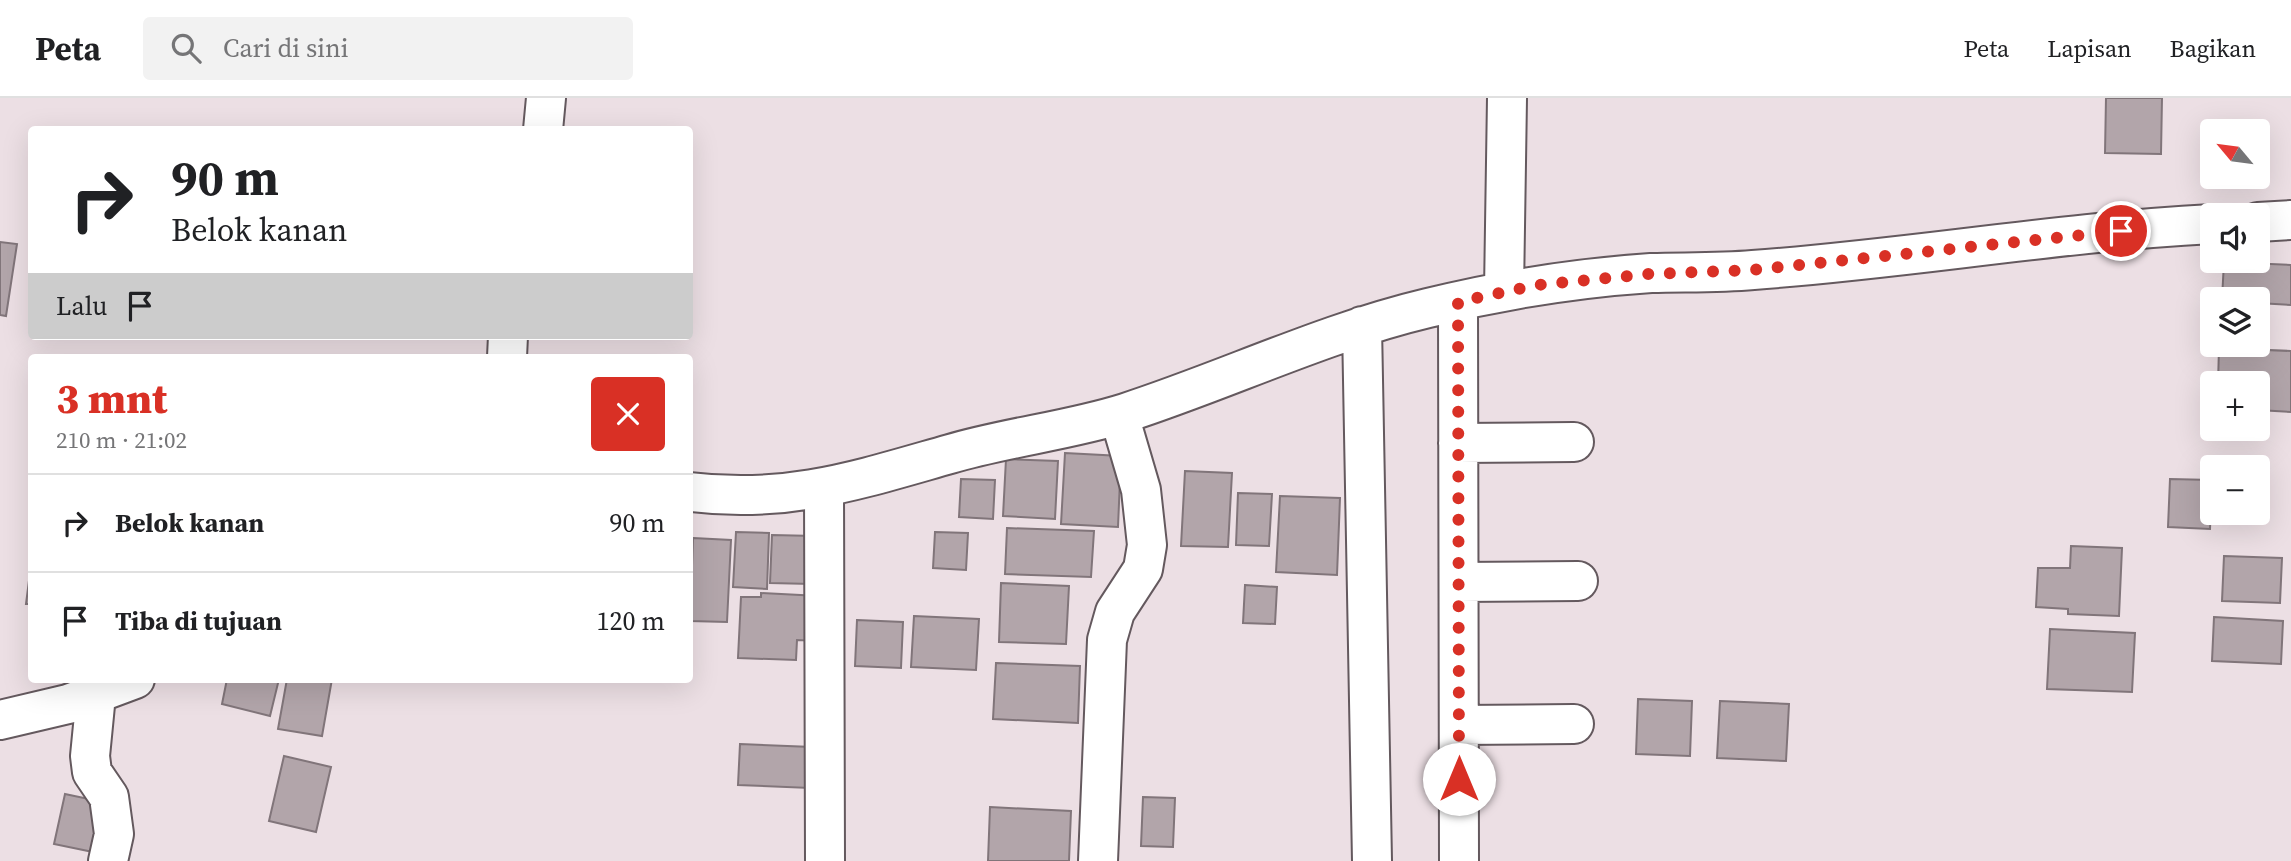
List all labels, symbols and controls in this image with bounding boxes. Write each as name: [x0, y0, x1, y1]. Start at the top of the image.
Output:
search box: [143, 17, 633, 80]
text: Peta: [35, 26, 101, 71]
icon: search: [167, 29, 205, 67]
text: Cari di sini: [223, 30, 348, 66]
text: Peta: [1963, 32, 2009, 65]
text: Lapisan: [2047, 32, 2132, 65]
text: Bagikan: [2170, 32, 2256, 65]
north arrow: [2200, 119, 2270, 189]
map controls: [2200, 119, 2270, 525]
text: 90 m: [171, 144, 279, 211]
icon: right: [56, 154, 147, 245]
pin: [2091, 201, 2151, 261]
button: sound: [2200, 203, 2270, 273]
text: Belok kanan: [171, 208, 347, 252]
icon: arrive: [2102, 212, 2140, 250]
icon: arrive: [121, 287, 159, 325]
button: layers: [2200, 287, 2270, 357]
text: Lalu: [56, 288, 107, 324]
text: 3 mnt: [56, 369, 167, 427]
button: +: [2200, 371, 2270, 441]
button: close: [591, 377, 665, 451]
text: 210 m · 21:02: [56, 424, 187, 456]
button: −: [2200, 455, 2270, 525]
icon: right: [56, 504, 94, 542]
text: Belok kanan: [115, 505, 264, 541]
text: 90 m: [610, 505, 665, 541]
icon: arrive: [56, 602, 94, 640]
text: Tiba di tujuan: [115, 603, 282, 639]
text: 120 m: [597, 603, 665, 639]
position arrow: [1422, 742, 1496, 816]

